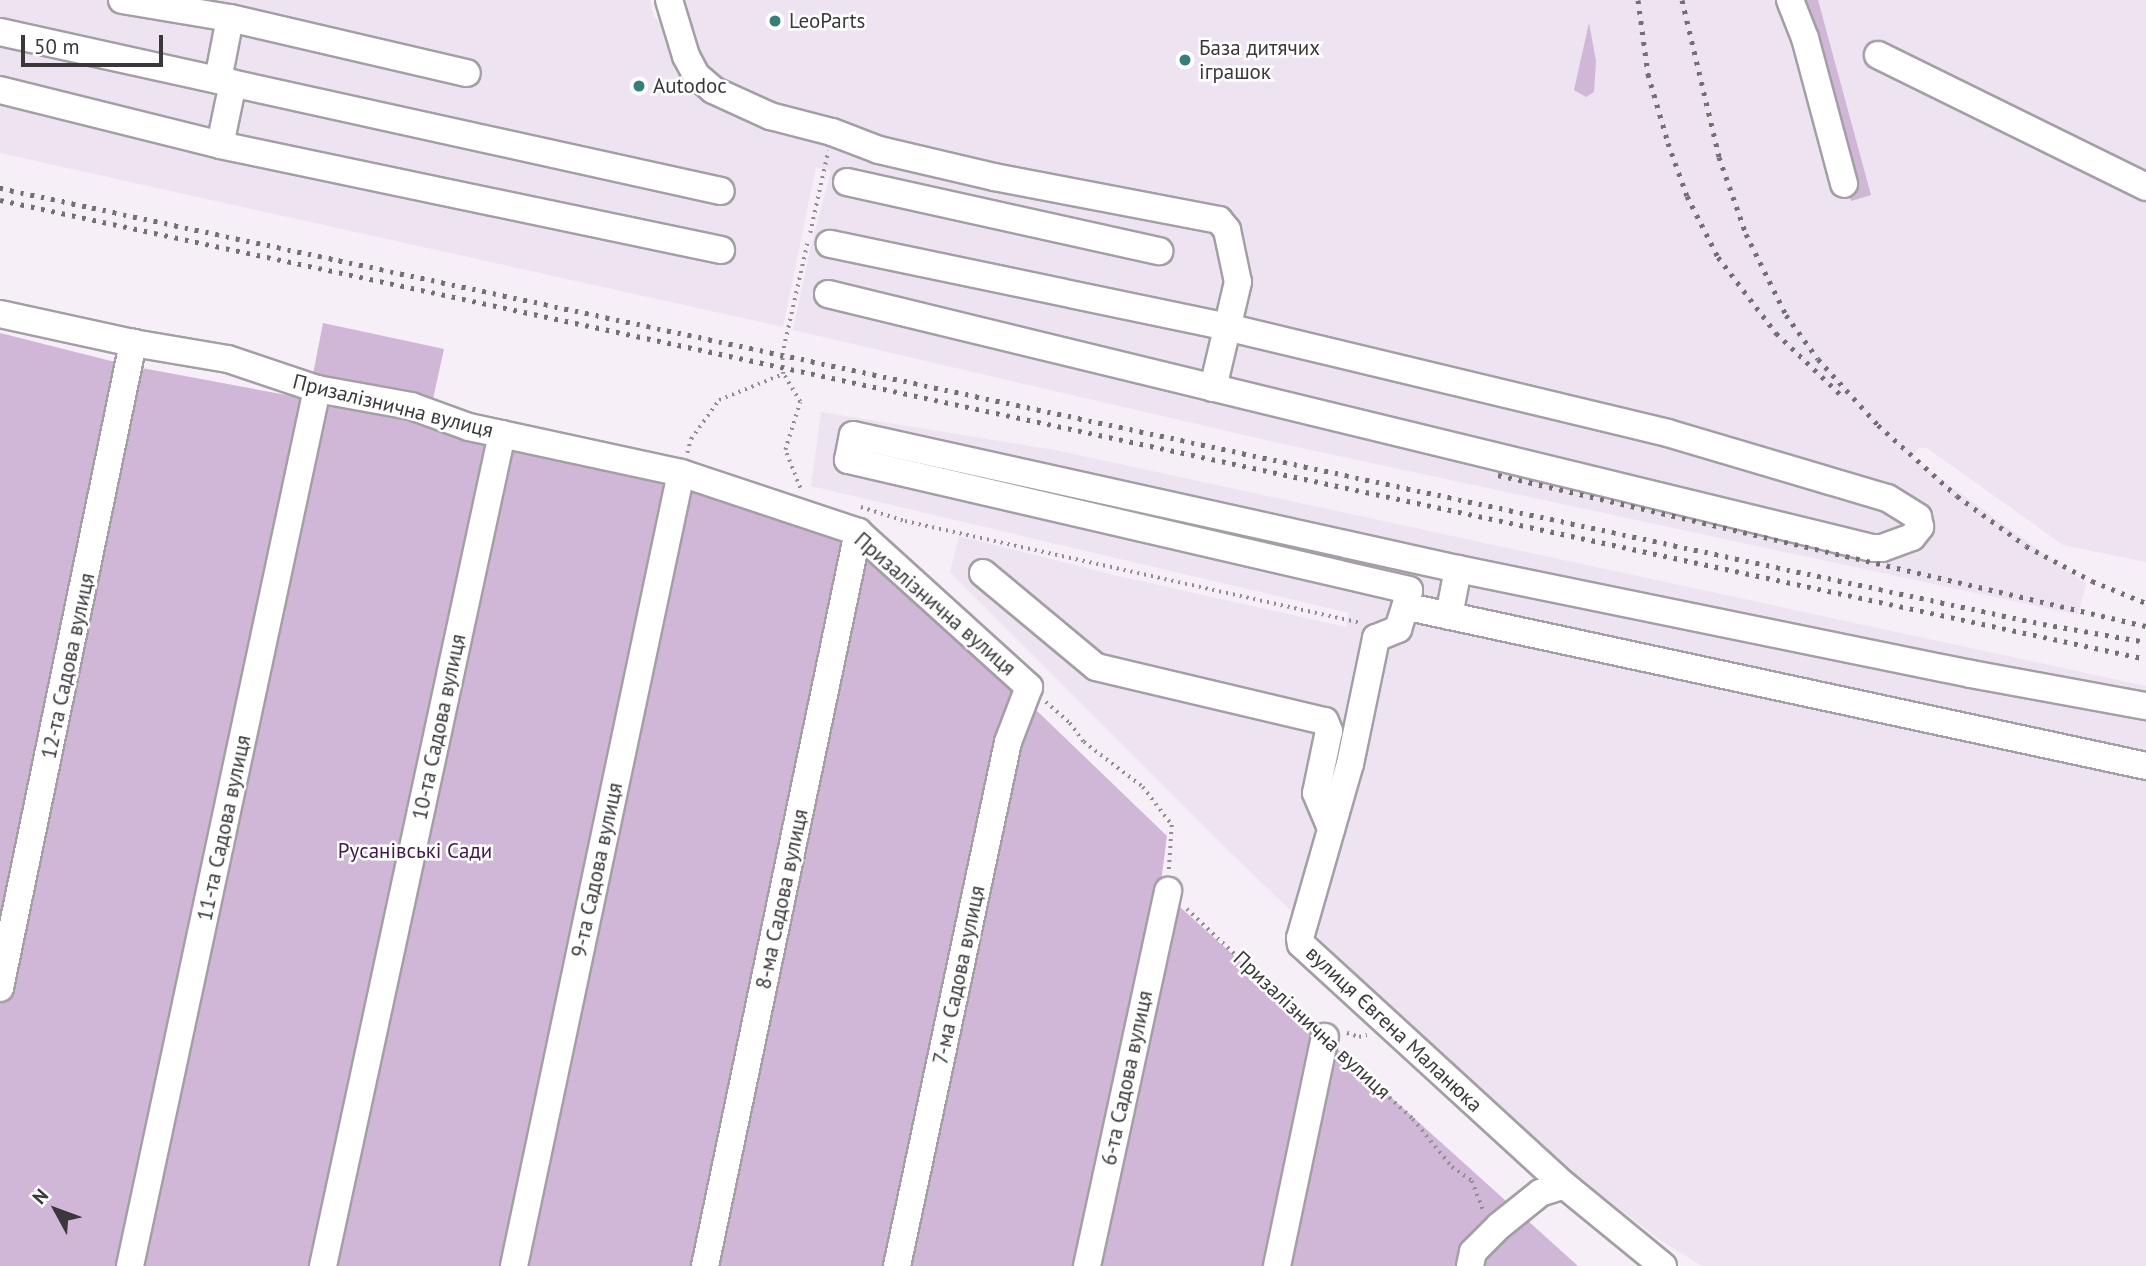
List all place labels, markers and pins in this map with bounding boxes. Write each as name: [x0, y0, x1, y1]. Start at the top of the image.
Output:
place label: LeoParts: [789, 8, 865, 34]
marker: LeoParts: [767, 13, 783, 29]
place label: База дитячих іграшок: [1199, 35, 1320, 85]
marker: База дитячих іграшок: [1177, 52, 1193, 68]
place label: Autodoc: [653, 73, 727, 99]
marker: Autodoc: [631, 78, 647, 94]

